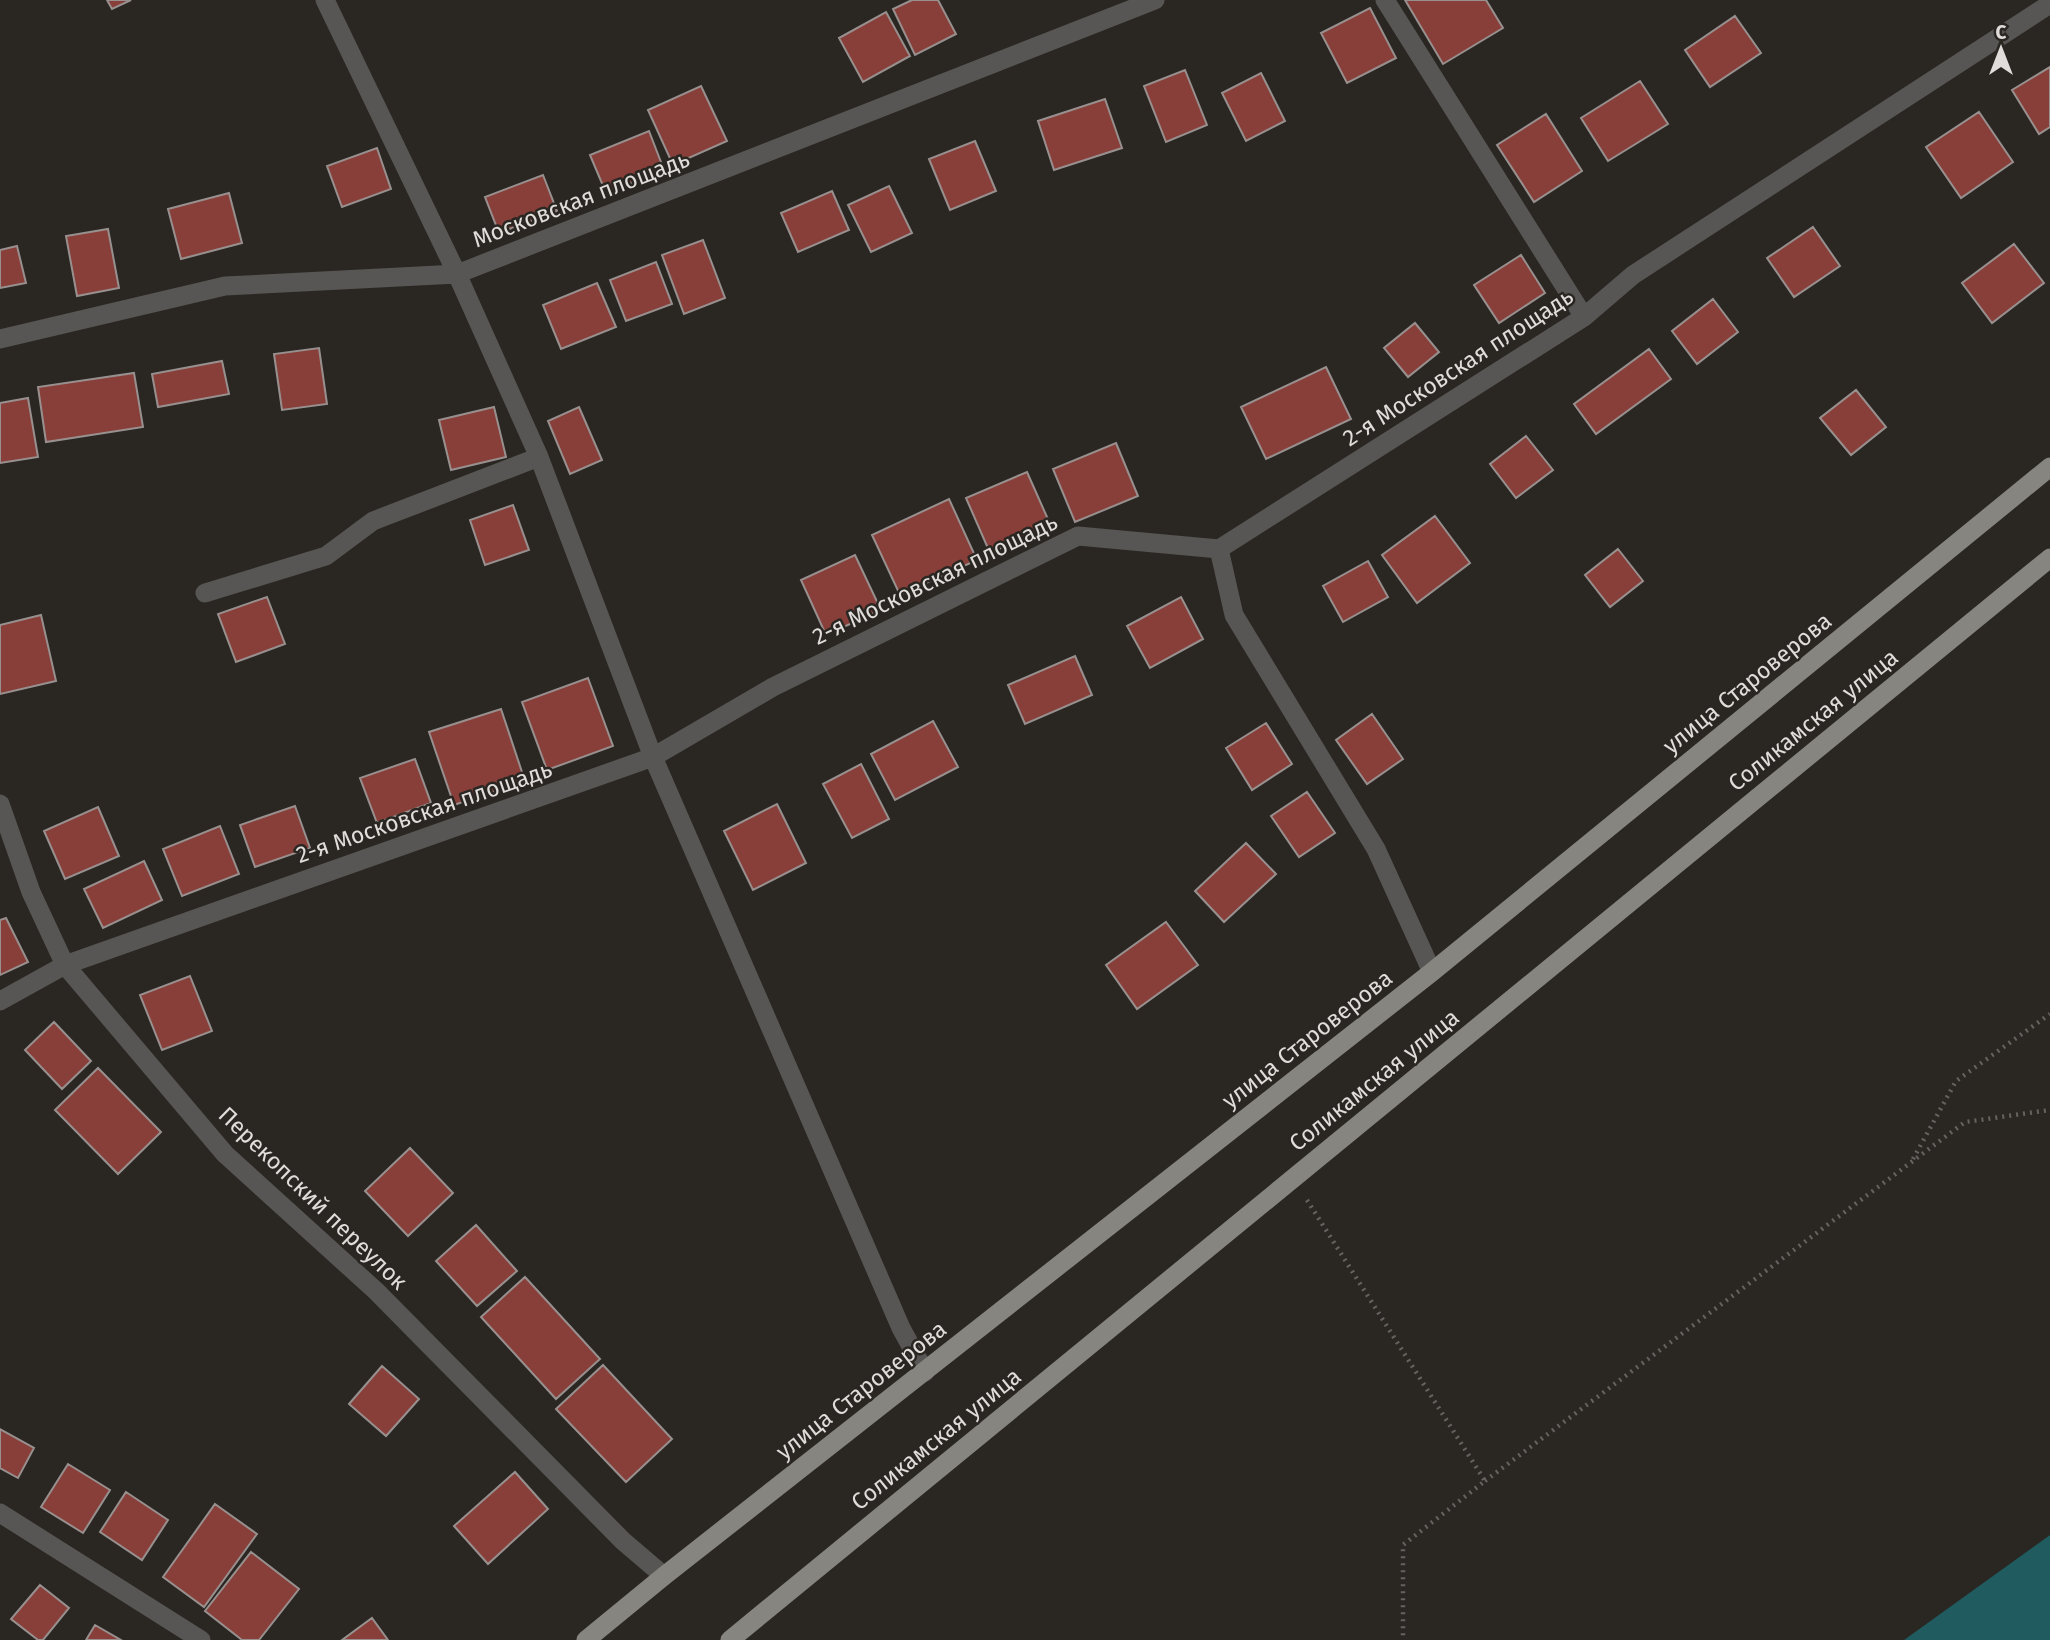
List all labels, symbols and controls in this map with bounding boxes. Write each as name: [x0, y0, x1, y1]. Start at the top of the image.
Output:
north arrow: [1966, 14, 2036, 84]
text: С: [1996, 21, 2007, 44]
street label: Московская площадь: [469, 145, 693, 253]
street label: 2-я Московская площадь: [1338, 282, 1579, 452]
street label: 2-я Московская площадь: [808, 507, 1062, 651]
street label: улица Староверова: [1657, 606, 1837, 760]
street label: Соликамская улица: [1723, 643, 1903, 797]
street label: 2-я Московская площадь: [292, 755, 556, 869]
street label: улица Староверова: [1216, 964, 1398, 1114]
street label: Соликамская улица: [1284, 1003, 1464, 1157]
street label: Перекопский переулок: [213, 1101, 413, 1295]
street label: улица Староверова: [770, 1315, 952, 1465]
street label: Соликамская улица: [846, 1362, 1026, 1516]

